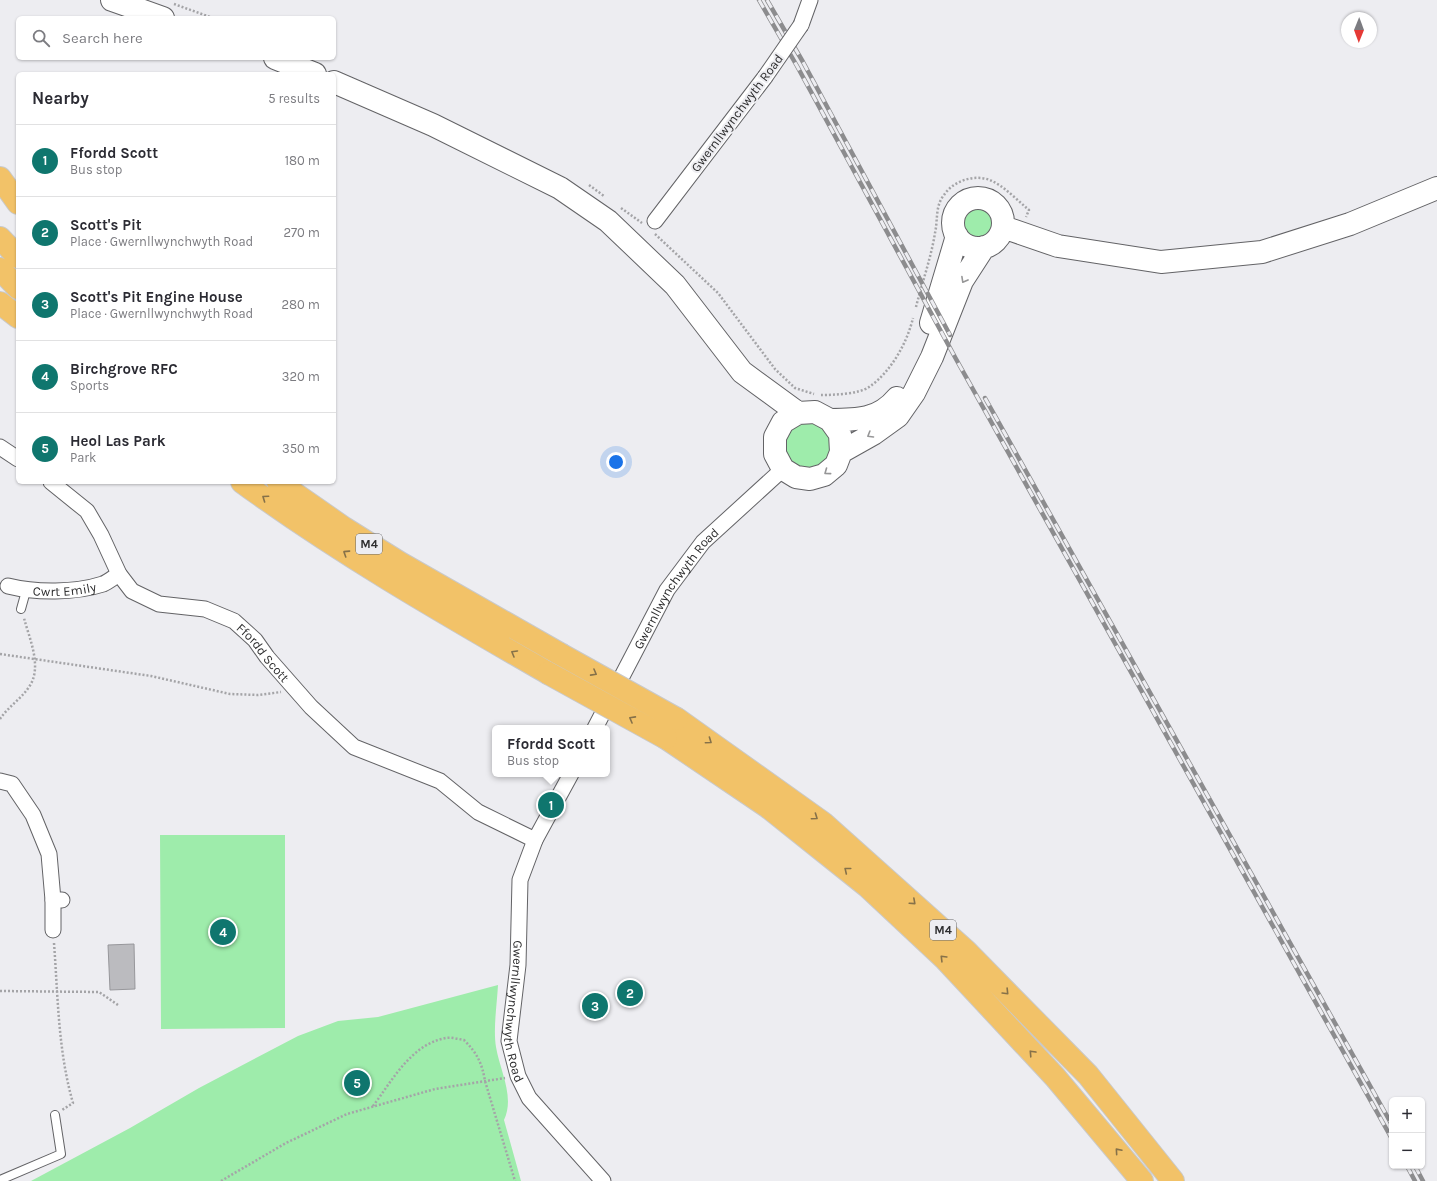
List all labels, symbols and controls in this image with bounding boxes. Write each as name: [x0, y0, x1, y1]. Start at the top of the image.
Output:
north arrow: [1341, 12, 1377, 48]
search box: [16, 16, 336, 60]
icon: search: [30, 27, 52, 49]
text: Search here: [62, 29, 143, 47]
street label: Gwernllwynchwyth Road: [688, 51, 786, 175]
text: Nearby: [32, 88, 89, 108]
text: 5 results: [268, 91, 320, 106]
text: Ffordd Scott: [70, 144, 158, 162]
text: 1: [43, 153, 47, 168]
text: 180 m: [285, 153, 320, 168]
text: Bus stop: [70, 162, 122, 177]
text: Scott's Pit: [70, 216, 142, 234]
text: 2: [41, 225, 49, 240]
text: 270 m: [283, 225, 320, 240]
text: Place · Gwernllwynchwyth Road: [70, 234, 253, 249]
one-way arrow: [961, 276, 968, 283]
text: Scott's Pit Engine House: [70, 288, 243, 306]
text: 3: [41, 297, 49, 312]
text: 280 m: [282, 297, 320, 312]
text: Place · Gwernllwynchwyth Road: [70, 306, 253, 321]
text: Birchgrove RFC: [70, 360, 178, 378]
text: 4: [41, 369, 49, 384]
text: 320 m: [282, 369, 320, 384]
text: Sports: [70, 378, 109, 393]
one-way arrow: [867, 431, 874, 438]
text: Heol Las Park: [70, 432, 166, 450]
text: 5: [41, 441, 49, 456]
text: 350 m: [282, 441, 320, 456]
text: Park: [70, 450, 96, 465]
your location: [606, 452, 626, 472]
one-way arrow: [824, 467, 831, 475]
one-way arrow: [262, 496, 269, 503]
street label: Gwernllwynchwyth Road: [630, 524, 721, 651]
road number: M4: [356, 534, 382, 554]
one-way arrow: [343, 550, 350, 557]
street label: Cwrt Emily: [32, 579, 98, 599]
street label: Ffordd Scott: [234, 620, 293, 685]
one-way arrow: [511, 651, 518, 658]
one-way arrow: [590, 669, 597, 676]
one-way arrow: [628, 716, 636, 724]
popup: [492, 725, 610, 777]
text: Ffordd Scott: [507, 735, 595, 753]
one-way arrow: [704, 736, 711, 743]
text: Bus stop: [507, 753, 559, 768]
pin: 1: [538, 790, 564, 820]
one-way arrow: [810, 812, 817, 819]
one-way arrow: [845, 868, 852, 875]
one-way arrow: [908, 897, 915, 904]
pin: 4: [210, 917, 236, 947]
road number: M4: [930, 920, 956, 940]
street label: Gwernllwynchwyth Road: [501, 940, 527, 1085]
one-way arrow: [940, 955, 948, 963]
pin: 2: [617, 978, 643, 1008]
one-way arrow: [1002, 987, 1009, 995]
pin: 3: [582, 991, 608, 1021]
one-way arrow: [1029, 1050, 1037, 1058]
pin: 5: [344, 1068, 370, 1098]
map controls: [1389, 1097, 1425, 1169]
button: +: [1389, 1097, 1425, 1133]
button: −: [1389, 1133, 1425, 1169]
one-way arrow: [1115, 1148, 1122, 1156]

